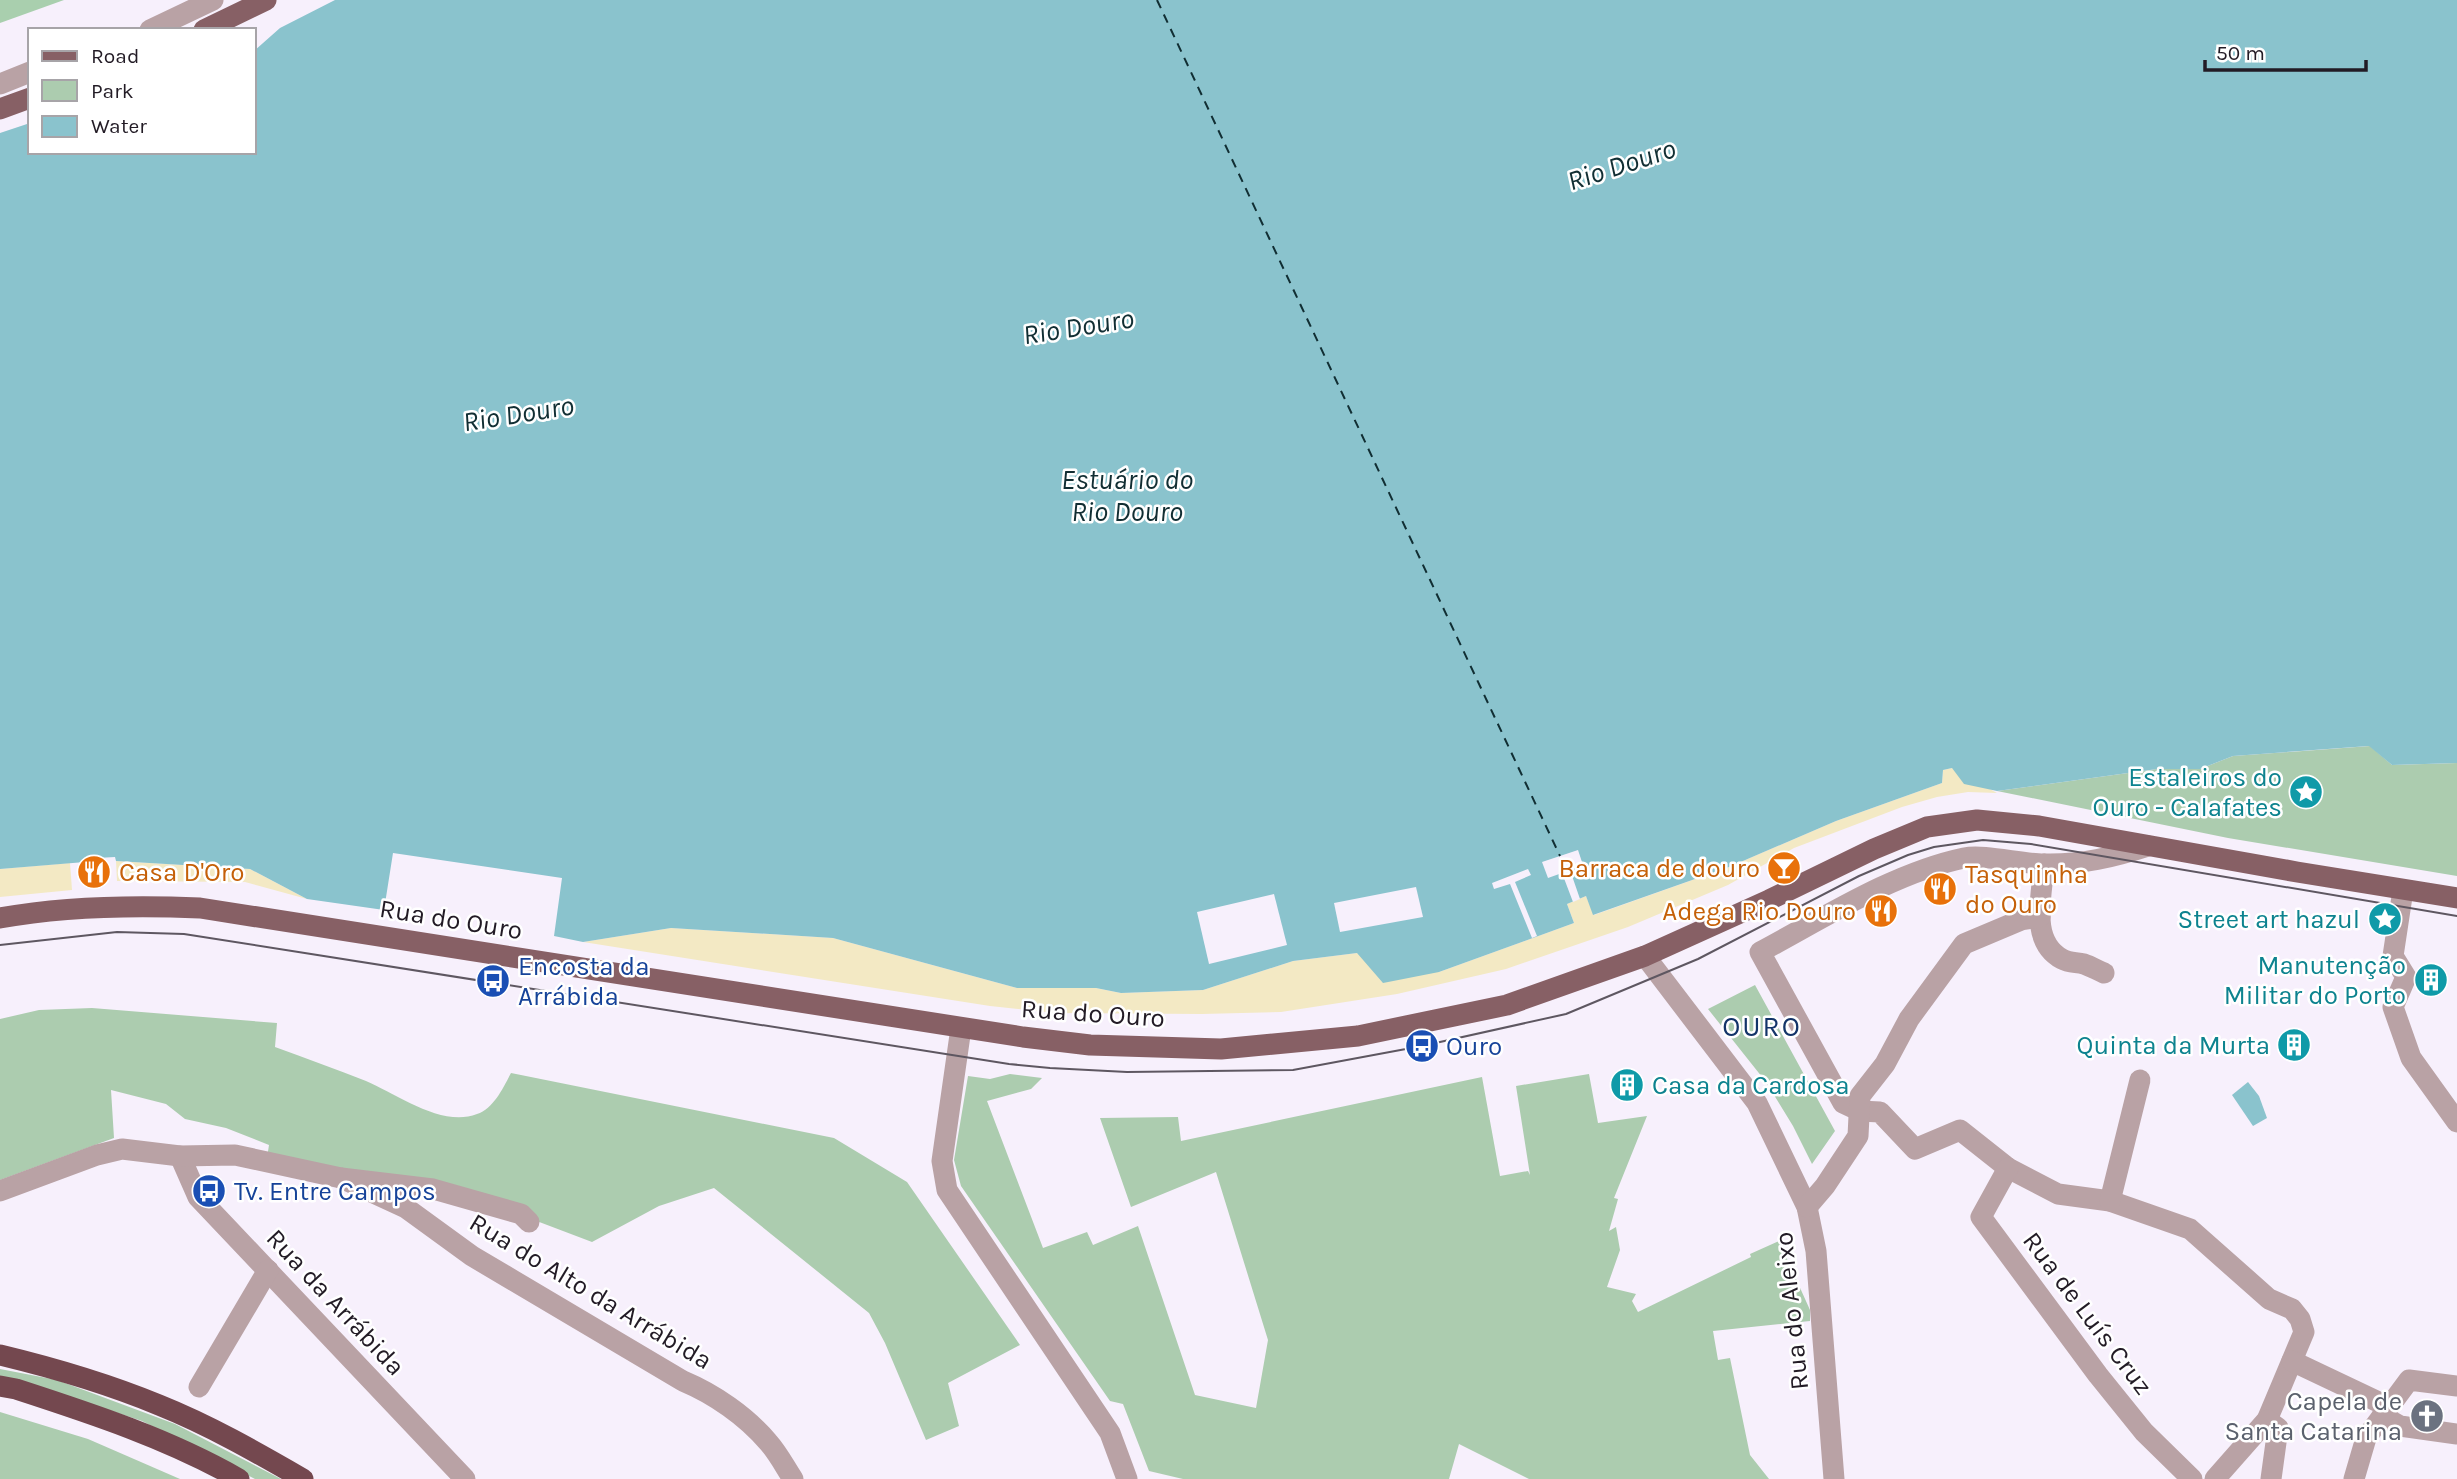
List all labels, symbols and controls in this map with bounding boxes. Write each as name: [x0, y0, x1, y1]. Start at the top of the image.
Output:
legend: [28, 28, 256, 154]
scale bar: [2205, 28, 2366, 72]
text: 50 m: [2216, 41, 2265, 65]
text: Road: [91, 44, 139, 68]
text: Park: [91, 79, 134, 103]
text: Water: [91, 114, 147, 138]
water label: Rio Douro: [1563, 131, 1680, 197]
water label: Rio Douro: [1020, 301, 1136, 352]
water label: Rio Douro: [460, 388, 576, 439]
water label: Estuário do Rio Douro: [1061, 463, 1193, 528]
place label: Estaleiros do Ouro - Calafates: [2093, 762, 2282, 823]
place icon: Estaleiros do Ouro - Calafates: [2287, 773, 2325, 811]
bar icon: Barraca de douro: [1765, 849, 1803, 887]
restaurant icon: Casa D'Oro: [75, 853, 113, 891]
place label: Barraca de douro: [1559, 853, 1760, 884]
place label: Casa D'Oro: [119, 857, 244, 888]
place label: Tasquinha do Ouro: [1965, 859, 2088, 920]
restaurant icon: Tasquinha do Ouro: [1921, 870, 1959, 908]
restaurant icon: Adega Rio Douro: [1862, 892, 1900, 930]
street label: Rua do Ouro: [377, 893, 525, 946]
place label: Adega Rio Douro: [1662, 896, 1856, 927]
place icon: Street art hazul: [2366, 900, 2404, 938]
place label: Street art hazul: [2177, 904, 2360, 935]
place label: Manutenção Militar do Porto: [2224, 950, 2406, 1011]
place label: Encosta da Arrábida: [518, 951, 650, 1012]
building icon: Manutenção Militar do Porto: [2412, 961, 2450, 999]
bus stop icon: Encosta da Arrábida: [474, 962, 512, 1000]
street label: Rua do Ouro: [1020, 993, 1166, 1034]
district label: OURO: [1722, 1010, 1802, 1043]
building icon: Quinta da Murta: [2275, 1026, 2313, 1064]
bus stop icon: Ouro: [1403, 1027, 1441, 1065]
place label: Quinta da Murta: [2076, 1030, 2270, 1061]
place label: Ouro: [1446, 1031, 1502, 1062]
building icon: Casa da Cardosa: [1608, 1066, 1646, 1104]
place label: Casa da Cardosa: [1652, 1070, 1850, 1101]
bus stop icon: Tv. Entre Campos: [190, 1172, 228, 1210]
place label: Tv. Entre Campos: [234, 1176, 436, 1207]
street label: Rua do Alto da Arrábida: [464, 1207, 718, 1376]
street label: Rua da Arrábida: [260, 1223, 411, 1382]
street label: Rua de Luís Cruz: [2016, 1226, 2159, 1401]
street label: Rua do Aleixo: [1768, 1230, 1815, 1392]
place label: Capela de Santa Catarina: [2225, 1386, 2402, 1447]
church icon: Capela de Santa Catarina: [2408, 1397, 2446, 1435]

